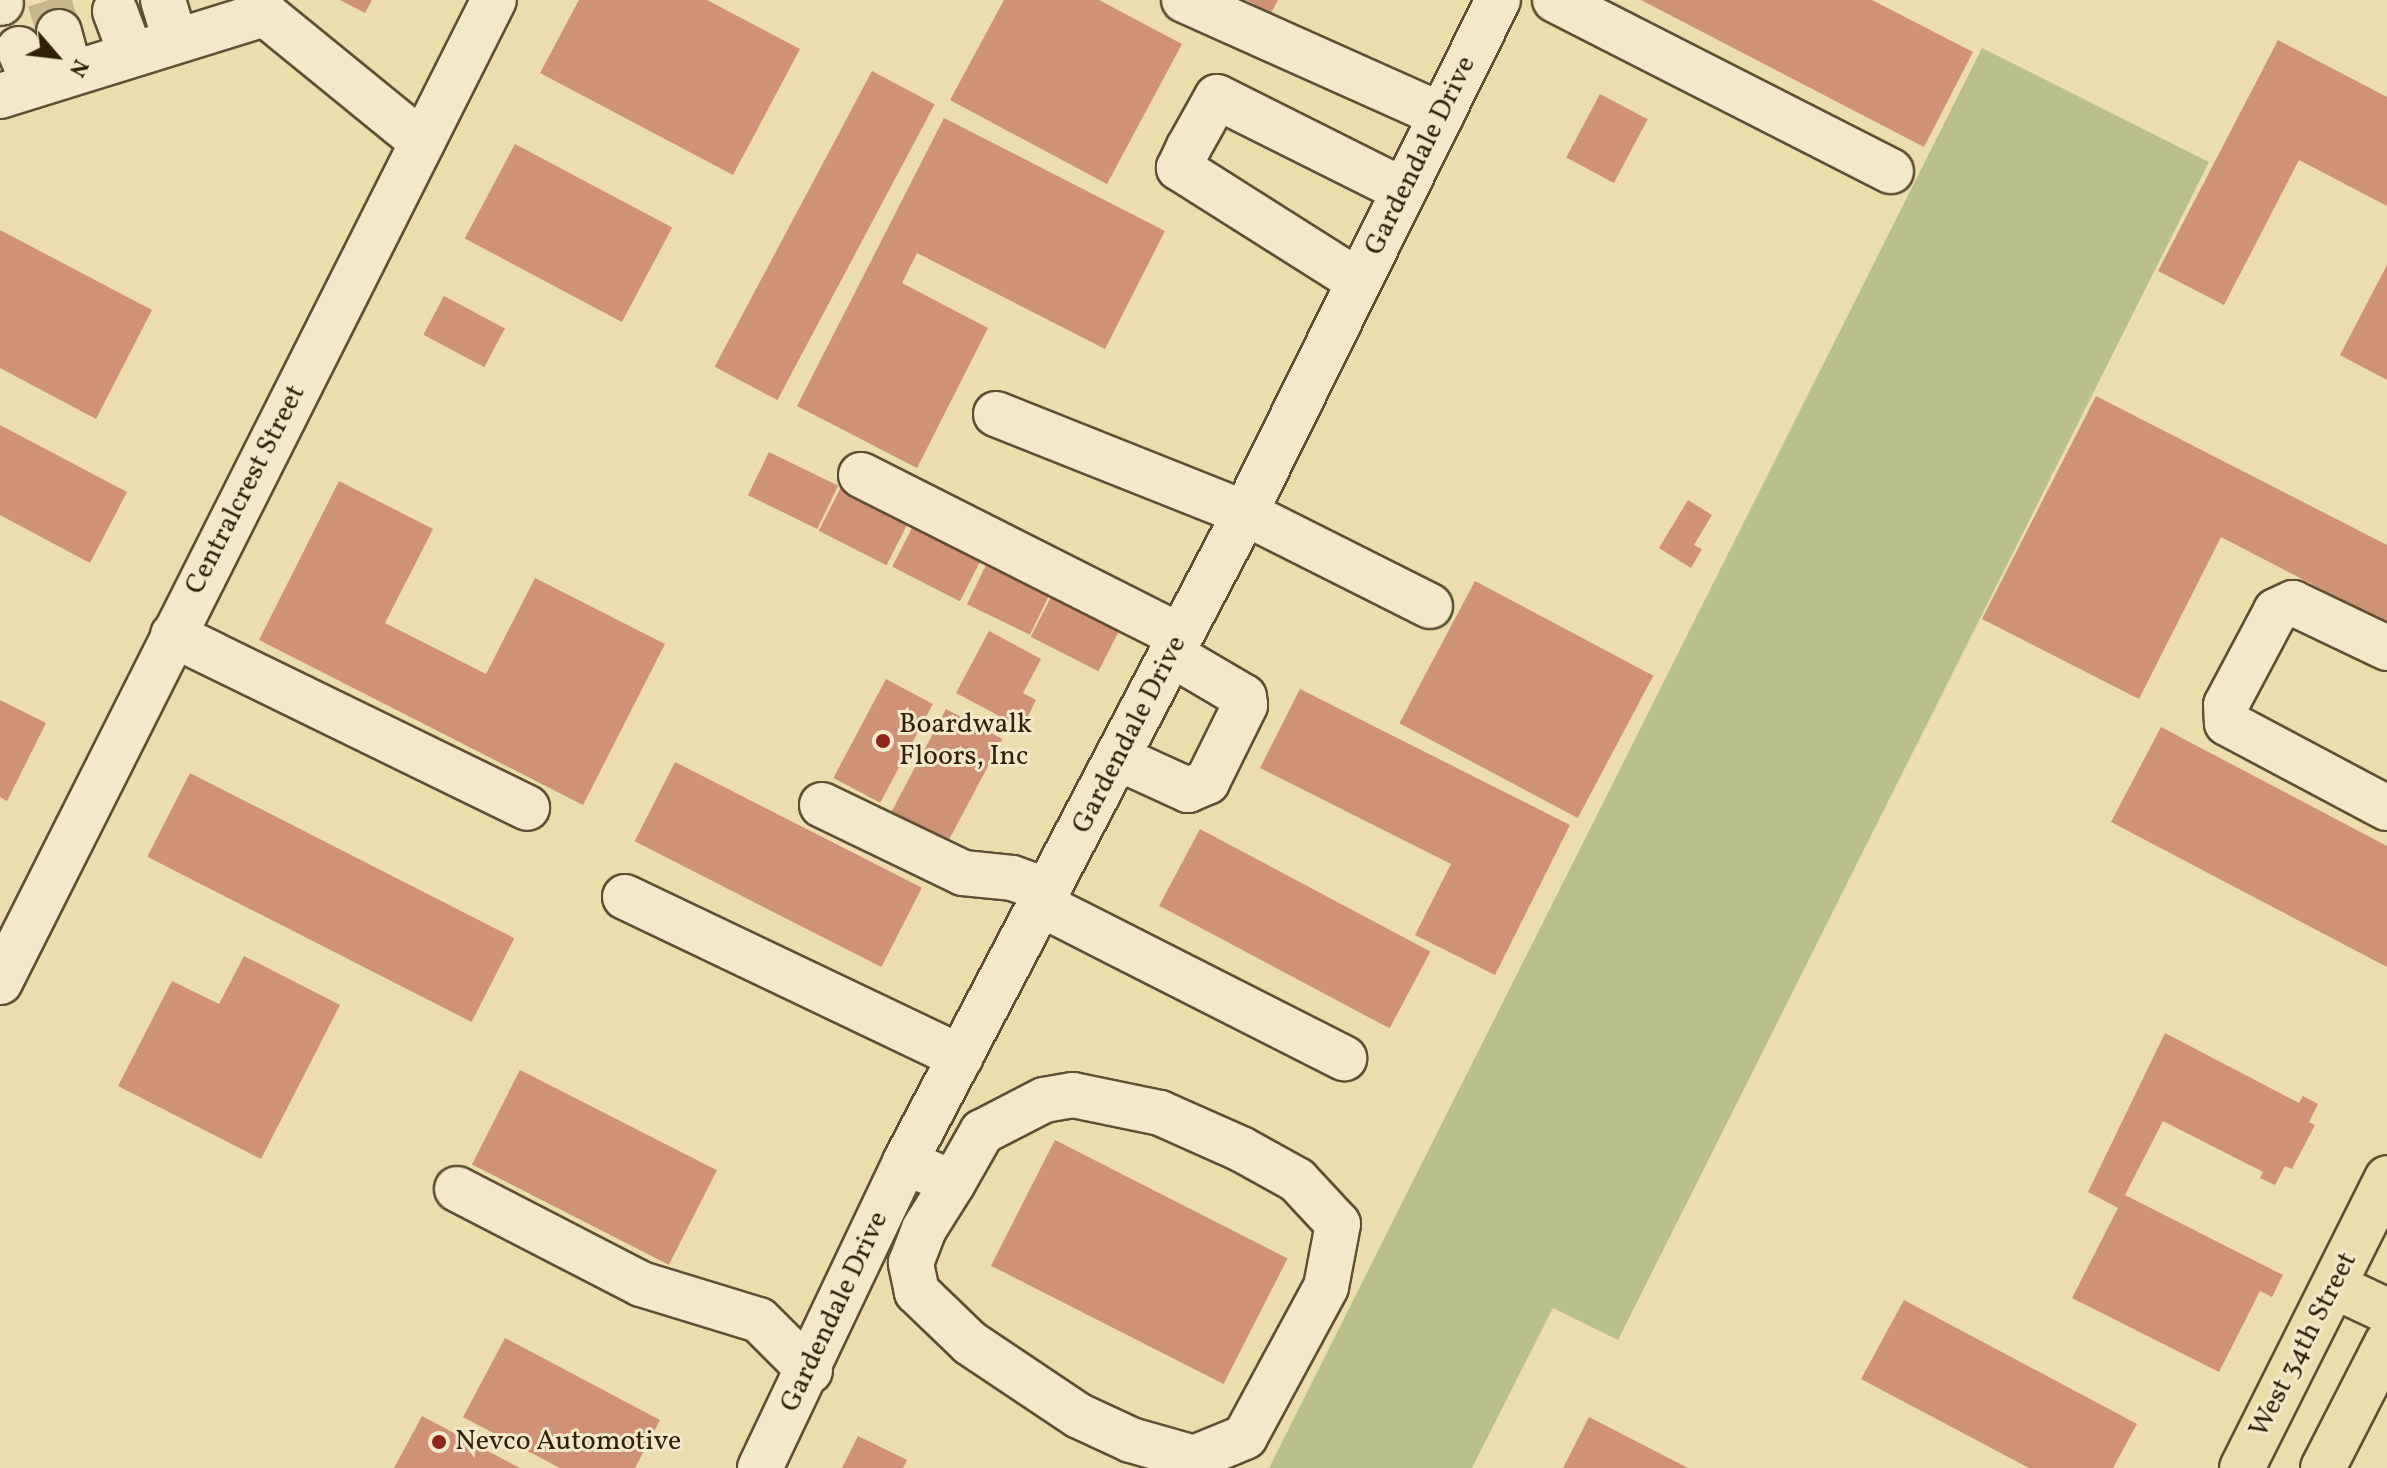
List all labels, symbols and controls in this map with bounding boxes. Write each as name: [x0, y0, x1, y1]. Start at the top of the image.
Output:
north arrow: [16, 16, 96, 96]
street label: Gardendale Drive: [1358, 51, 1484, 261]
text: N: [60, 53, 95, 82]
street label: Centralcrest Street: [179, 380, 313, 600]
street label: Gardendale Drive: [1066, 631, 1194, 839]
place label: Boardwalk Floors, Inc: [899, 708, 1032, 774]
marker: Boardwalk Floors, Inc: [874, 732, 892, 750]
street label: Gardendale Drive: [774, 1206, 896, 1418]
street label: West 34th Street: [2243, 1247, 2365, 1443]
place label: Nevco Automotive: [455, 1425, 681, 1459]
marker: Nevco Automotive: [430, 1433, 448, 1451]

